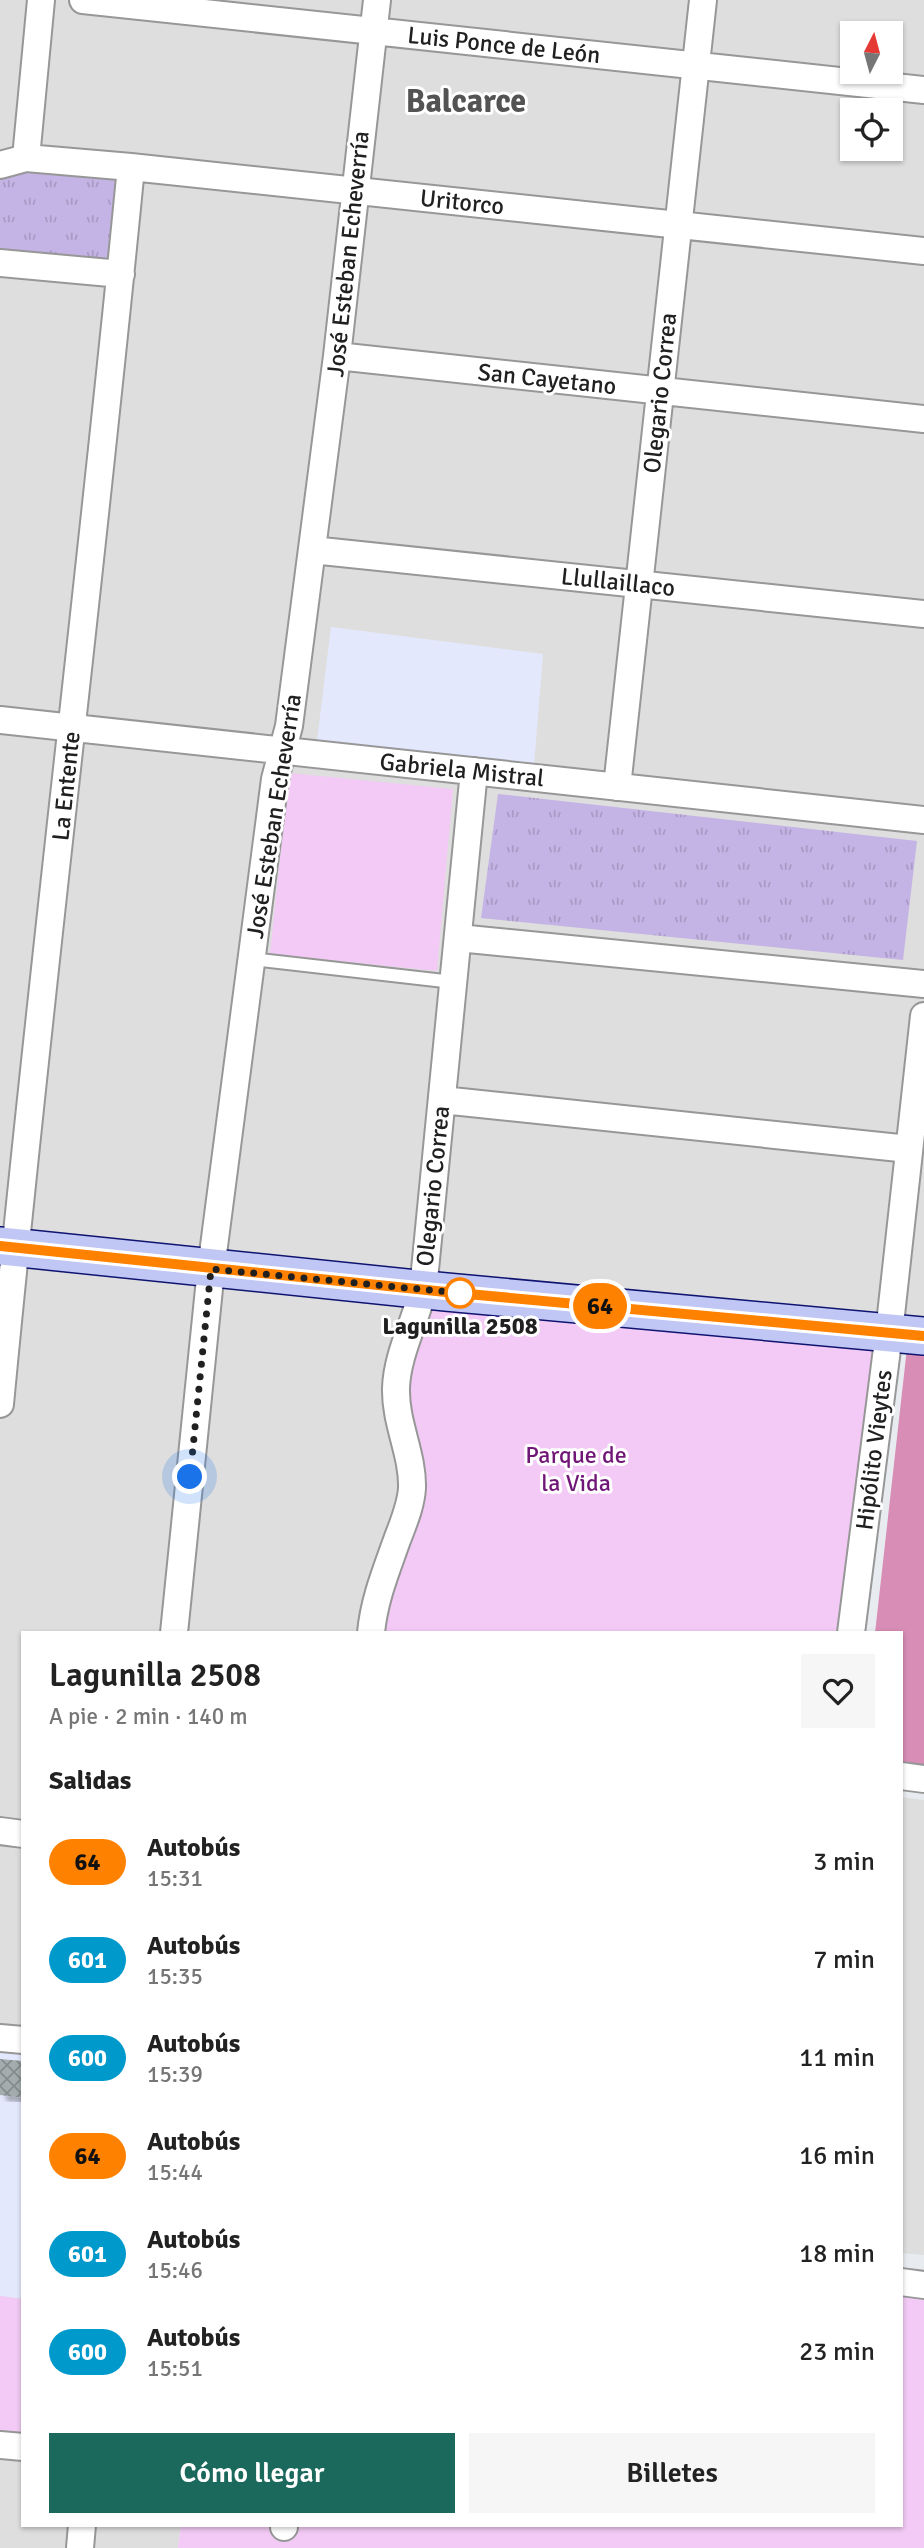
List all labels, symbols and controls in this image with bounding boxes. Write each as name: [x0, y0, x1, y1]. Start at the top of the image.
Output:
street label: Luis Ponce de León: [406, 20, 602, 70]
north arrow: [840, 21, 903, 84]
map controls: [840, 21, 903, 161]
district label: Balcarce: [406, 82, 526, 121]
button: locate: [840, 98, 903, 161]
street label: José Esteban Echeverría: [320, 129, 376, 379]
street label: Uritorco: [418, 183, 506, 221]
street label: Olegario Correa: [637, 311, 683, 475]
street label: San Cayetano: [476, 357, 618, 401]
street label: Llullaillaco: [560, 561, 676, 603]
street label: José Esteban Echeverría: [240, 692, 308, 940]
street label: La Entente: [45, 730, 87, 842]
street label: Gabriela Mistral: [378, 746, 546, 794]
street label: Olegario Correa: [410, 1104, 456, 1268]
marker: Lagunilla 2508: [445, 1278, 475, 1308]
line badge: 64: [568, 1283, 632, 1329]
text: 64: [587, 1291, 613, 1321]
place label: Lagunilla 2508: [382, 1311, 538, 1341]
street label: Hipólito Vieytes: [849, 1368, 899, 1532]
park label: Parque de la Vida: [525, 1440, 627, 1498]
your location: [172, 1459, 207, 1494]
button: heart: [801, 1654, 875, 1728]
text: Lagunilla 2508: [49, 1655, 261, 1696]
text: A pie · 2 min · 140 m: [49, 1702, 248, 1731]
text: Salidas: [49, 1765, 131, 1797]
text: Autobús: [147, 1832, 240, 1864]
text: 3 min: [813, 1846, 875, 1878]
text: 64: [75, 1847, 100, 1877]
text: 15:31: [147, 1864, 203, 1893]
text: Autobús: [147, 1930, 240, 1962]
text: 7 min: [813, 1944, 875, 1976]
text: 601: [68, 1945, 107, 1975]
text: 15:35: [147, 1962, 203, 1991]
text: Autobús: [147, 2028, 240, 2060]
text: 11 min: [799, 2042, 875, 2074]
text: 600: [68, 2043, 107, 2073]
text: 15:39: [147, 2060, 203, 2089]
text: Autobús: [147, 2126, 240, 2158]
text: 16 min: [799, 2140, 875, 2172]
text: 64: [75, 2141, 100, 2171]
text: 15:44: [147, 2158, 203, 2187]
text: Autobús: [147, 2224, 240, 2256]
text: 18 min: [799, 2238, 875, 2270]
text: 601: [68, 2239, 107, 2269]
text: 15:46: [147, 2256, 203, 2285]
text: Autobús: [147, 2322, 240, 2354]
text: 23 min: [799, 2336, 875, 2368]
text: 600: [68, 2337, 107, 2367]
text: 15:51: [147, 2354, 203, 2383]
button: Cómo llegar: [49, 2433, 455, 2513]
button: Billetes: [469, 2433, 875, 2513]

